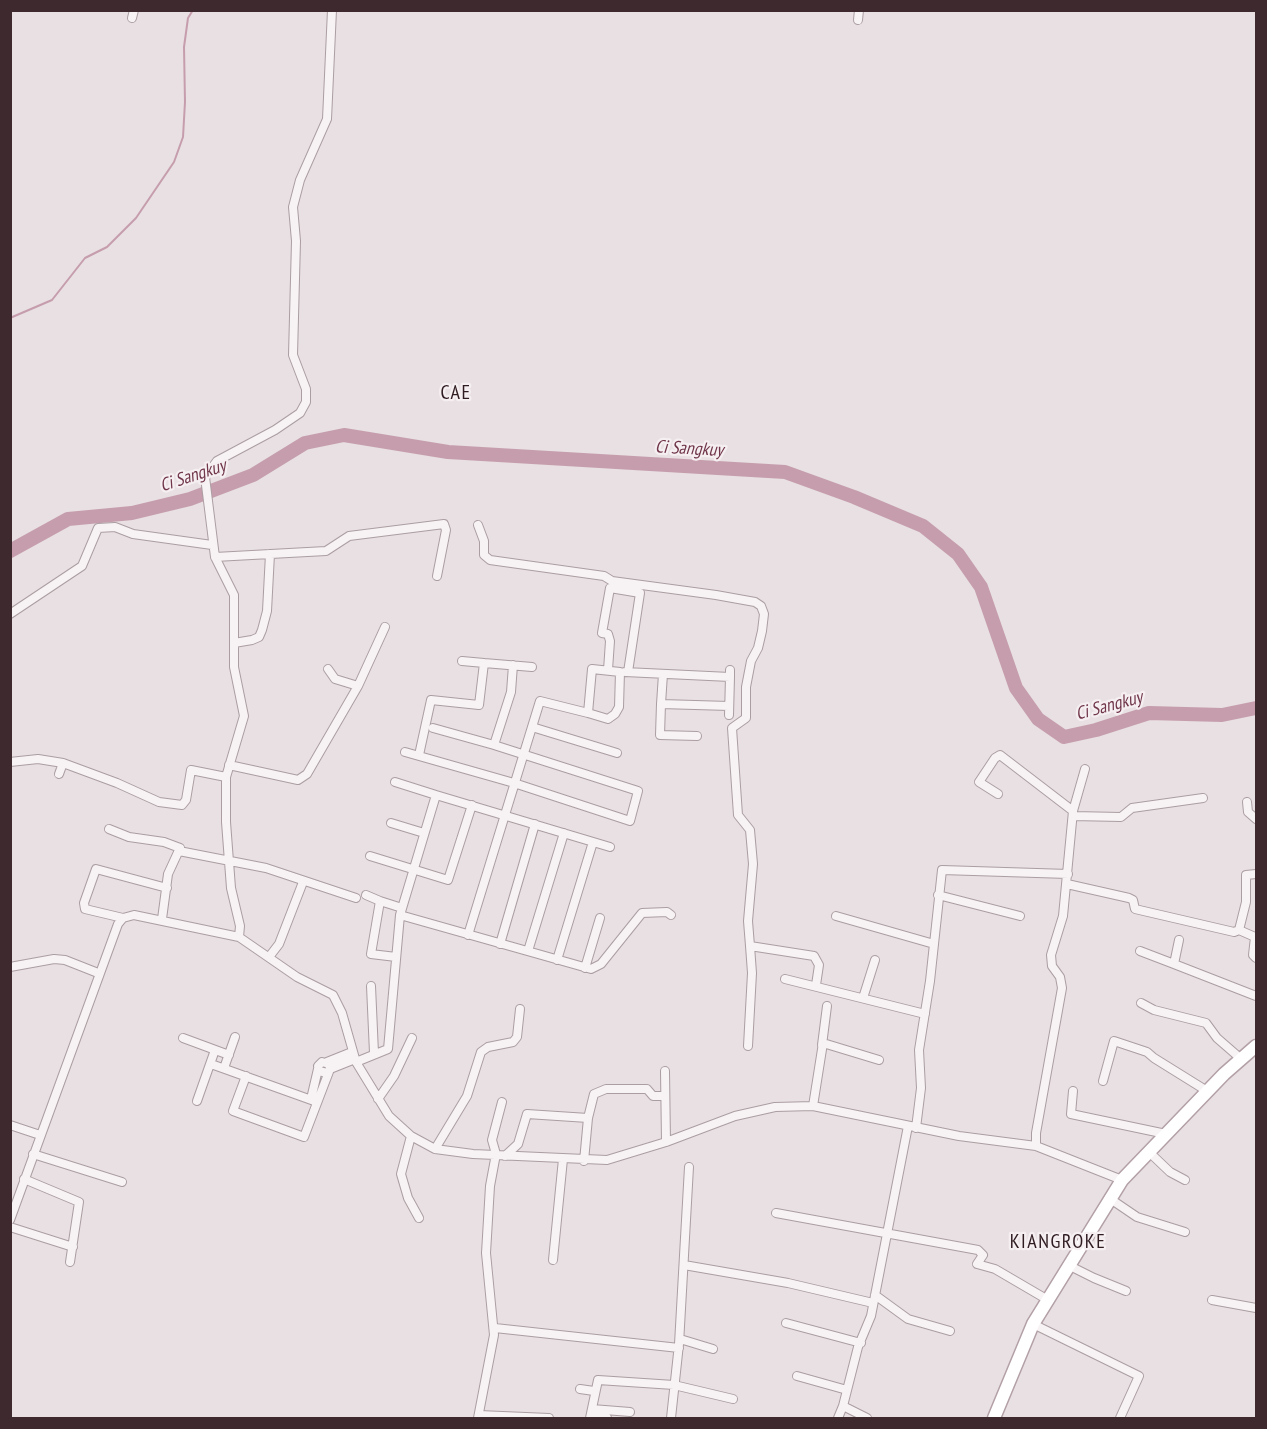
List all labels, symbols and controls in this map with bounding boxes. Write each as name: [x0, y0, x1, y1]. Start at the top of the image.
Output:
district label: CAE: [440, 381, 472, 405]
water label: Ci Sangkuy: [654, 436, 724, 462]
water label: Ci Sangkuy: [157, 455, 229, 497]
water label: Ci Sangkuy: [1073, 687, 1145, 725]
district label: KIANGROKE: [1010, 1230, 1106, 1254]

